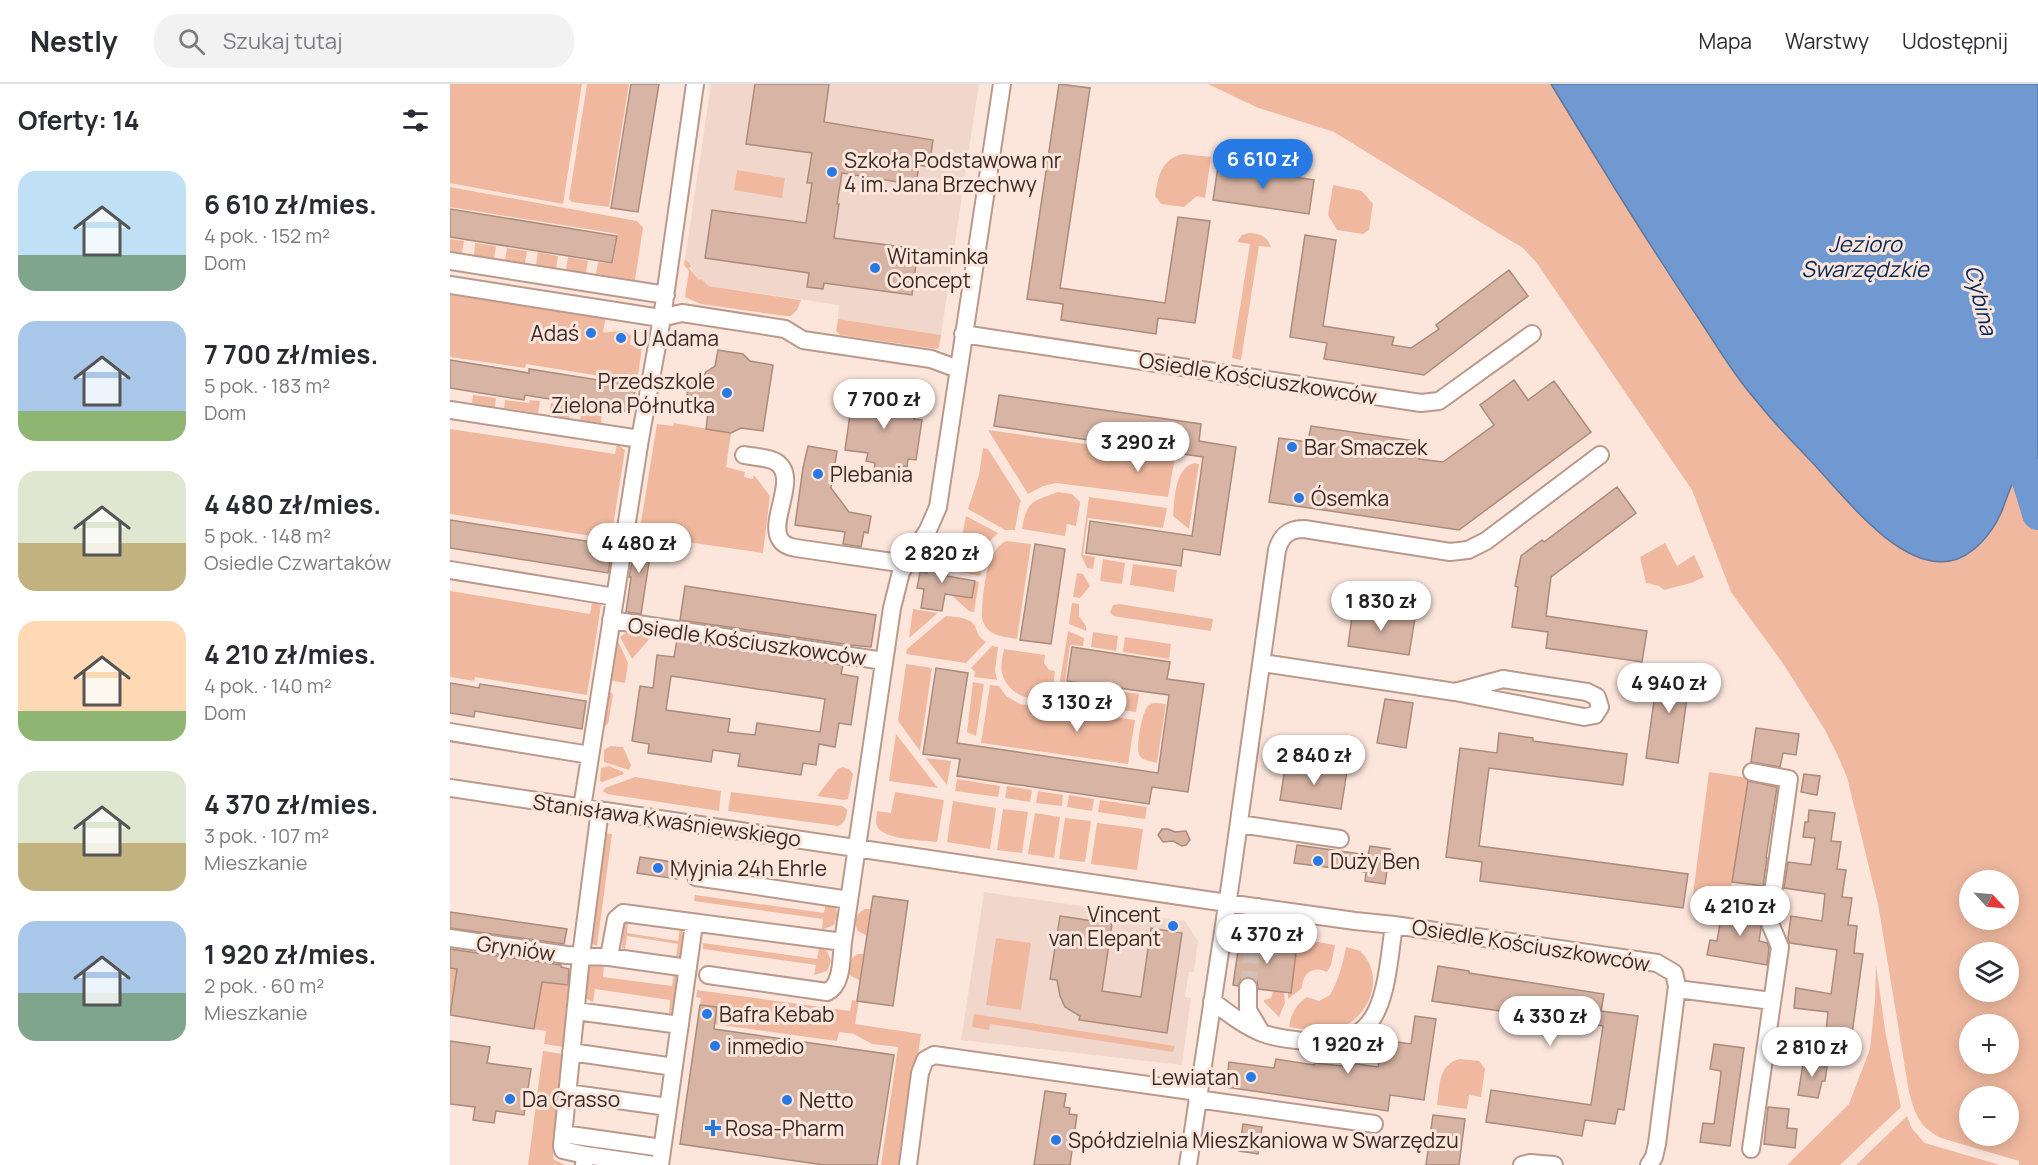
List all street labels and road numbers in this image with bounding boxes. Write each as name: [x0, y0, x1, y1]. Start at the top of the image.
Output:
street label: Osiedle Kościuszkowców: [1137, 345, 1379, 411]
street label: Osiedle Kościuszkowców: [626, 610, 868, 672]
street label: Stanisława Kwaśniewskiego: [531, 787, 803, 853]
street label: Osiedle Kościuszkowców: [1410, 912, 1652, 978]
street label: Gryniów: [475, 929, 557, 967]

